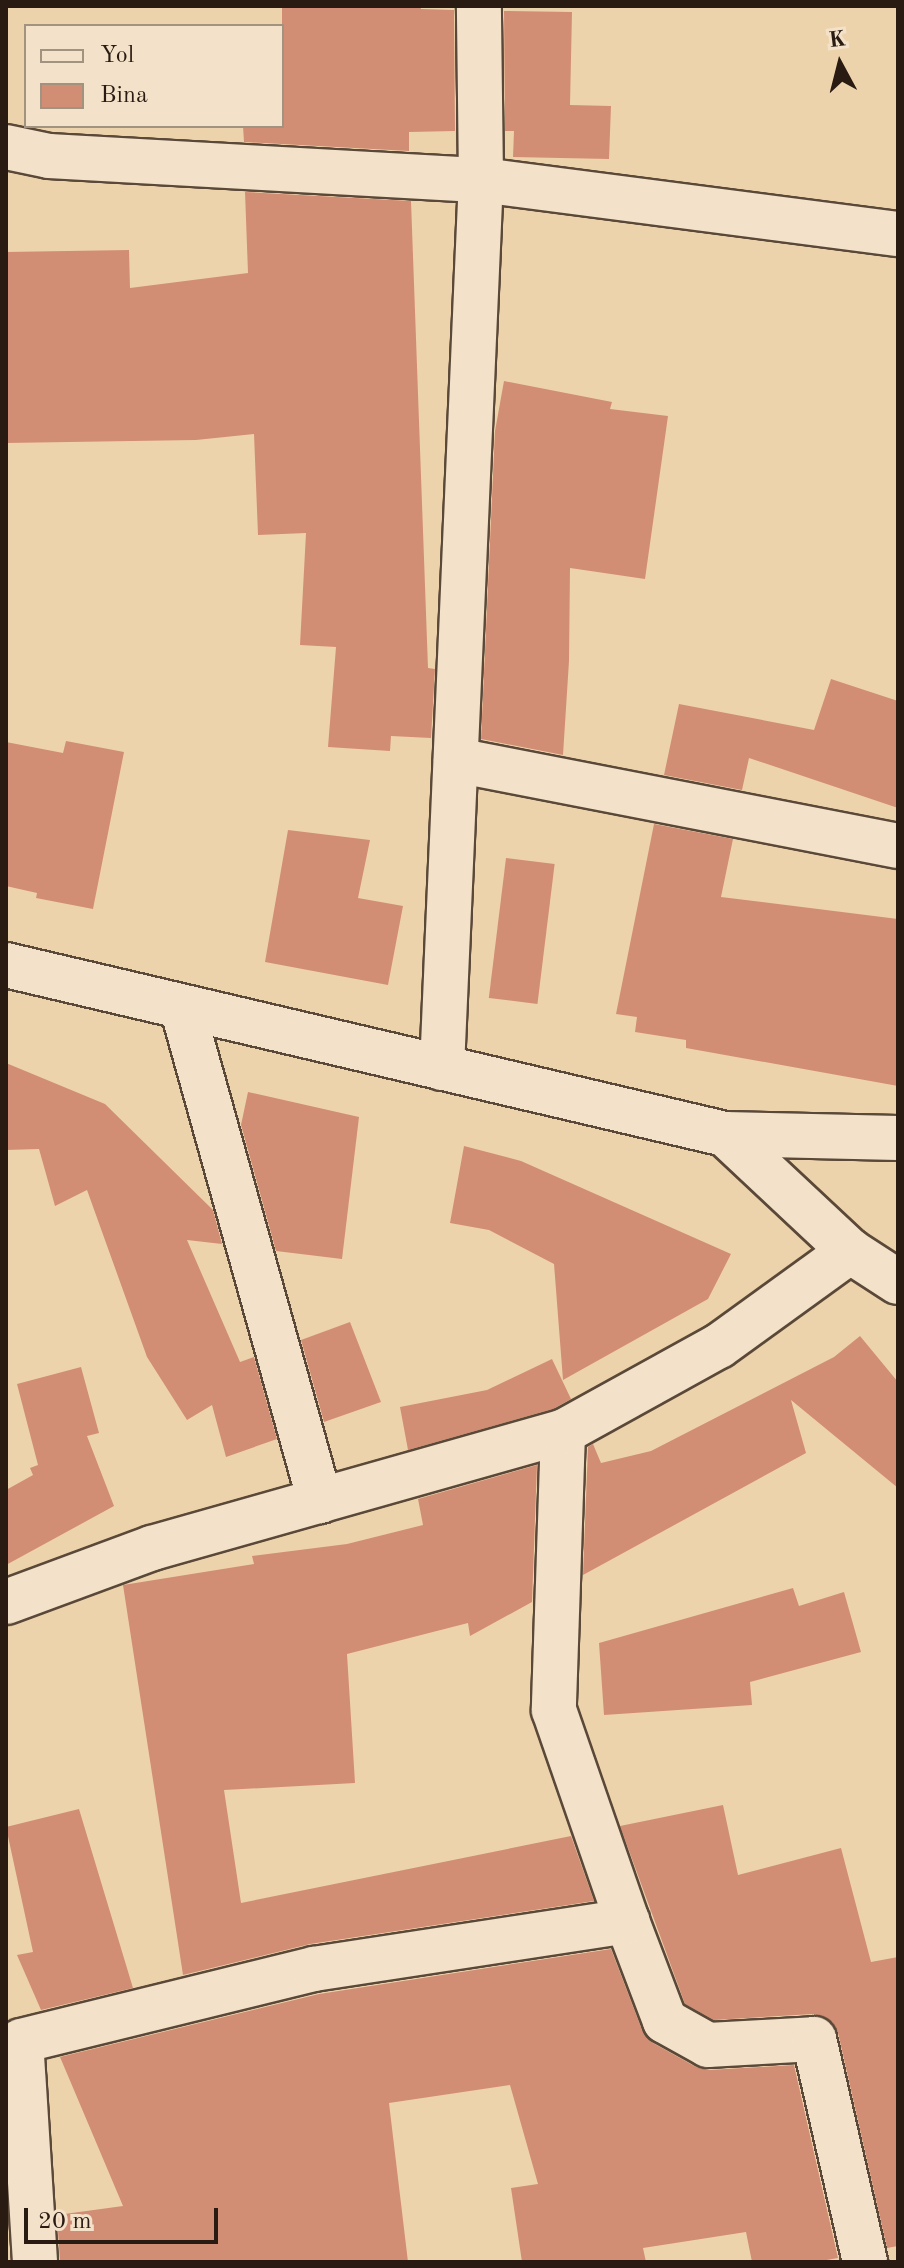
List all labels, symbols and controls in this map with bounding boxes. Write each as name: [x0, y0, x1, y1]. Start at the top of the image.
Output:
legend: [24, 24, 284, 128]
north arrow: [800, 24, 880, 104]
text: K: [827, 28, 847, 52]
text: Yol: [100, 44, 134, 68]
text: Bina: [100, 84, 148, 108]
scale bar: [28, 2192, 222, 2242]
text: 20 m: [38, 2210, 92, 2234]

